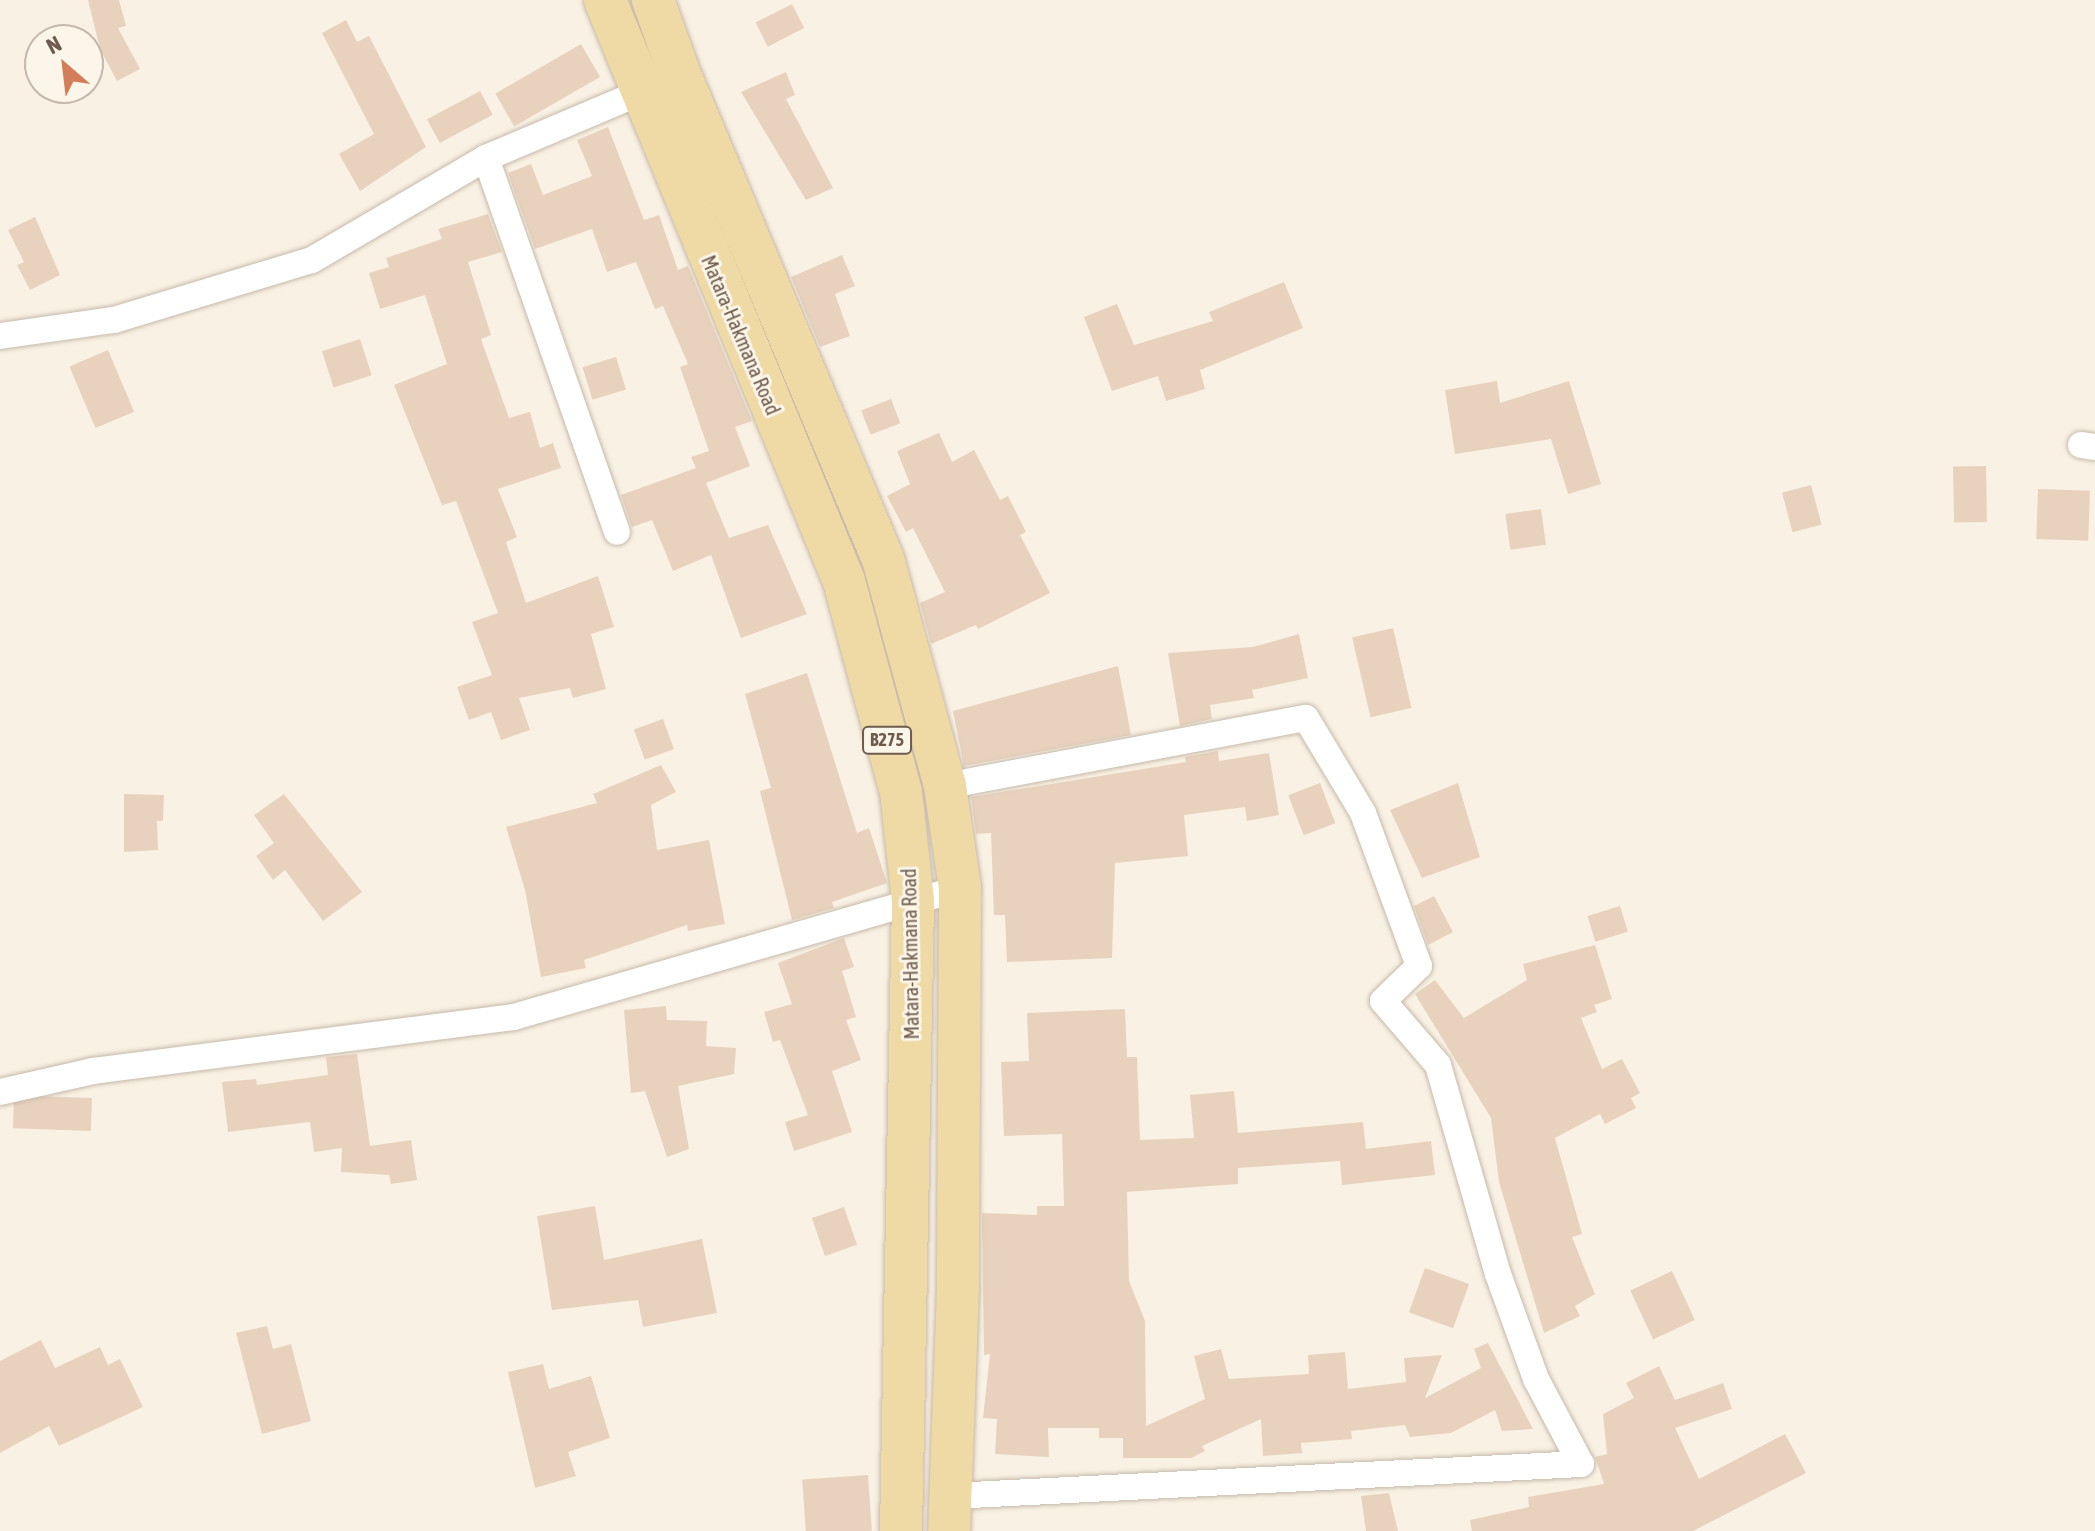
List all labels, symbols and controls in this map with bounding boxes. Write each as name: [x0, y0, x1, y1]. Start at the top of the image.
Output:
north arrow: [24, 24, 104, 104]
text: N: [42, 30, 66, 59]
street label: Matara-Hakmana Road: [697, 252, 785, 418]
road number: B275: [861, 726, 913, 754]
street label: Matara-Hakmana Road: [897, 868, 923, 1040]

